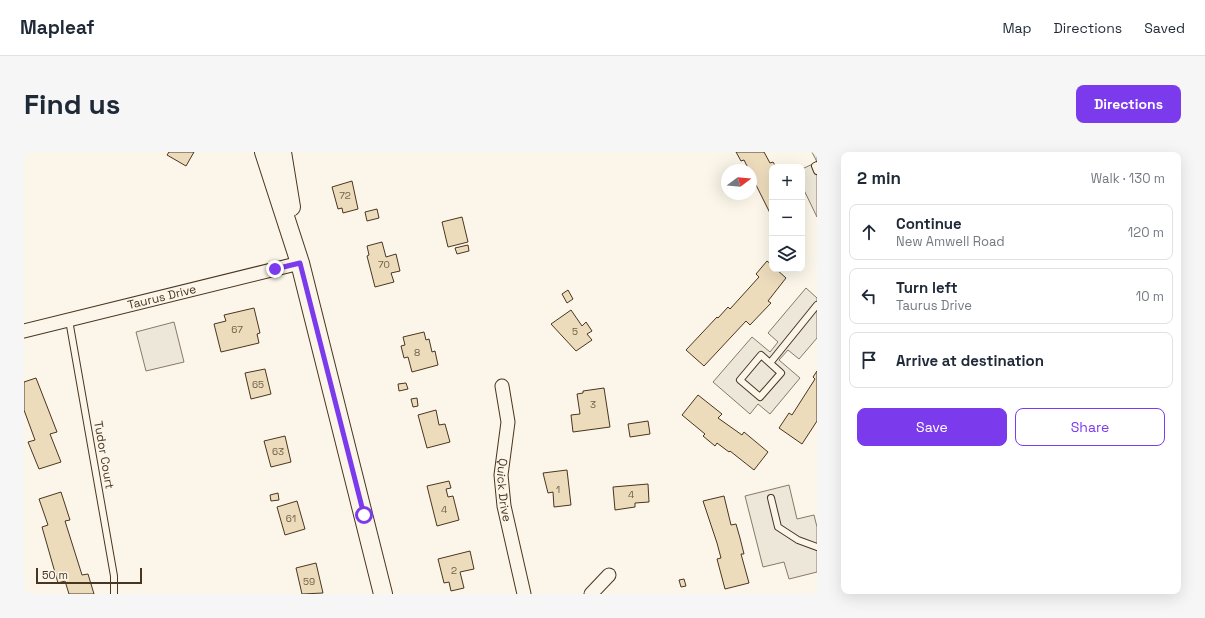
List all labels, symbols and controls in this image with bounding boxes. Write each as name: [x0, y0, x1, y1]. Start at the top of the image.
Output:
text: Mapleaf: [20, 15, 94, 40]
text: Map: [1002, 19, 1032, 37]
text: Directions: [1054, 19, 1122, 37]
text: Saved: [1144, 19, 1185, 37]
button: Directions: [1076, 85, 1181, 123]
text: Find us: [24, 86, 121, 122]
north arrow: [721, 164, 757, 200]
map controls: [769, 164, 805, 272]
button: +: [769, 164, 805, 200]
text: 2 min: [857, 167, 901, 189]
text: Walk · 130 m: [1091, 170, 1165, 187]
house number: 72: [339, 189, 351, 202]
button: −: [769, 200, 805, 236]
text: Continue: [896, 214, 962, 233]
icon: ahead: [858, 221, 880, 243]
text: 120 m: [1128, 224, 1164, 241]
text: New Amwell Road: [896, 233, 1005, 250]
button: layers: [769, 236, 805, 272]
house number: 70: [378, 258, 390, 271]
route end: [266, 260, 284, 278]
text: Turn left: [896, 278, 958, 297]
street label: Taurus Drive: [126, 281, 198, 313]
icon: left: [858, 285, 880, 307]
text: 10 m: [1136, 288, 1164, 305]
text: Taurus Drive: [896, 297, 972, 314]
house number: 67: [231, 323, 243, 336]
house number: 5: [572, 325, 578, 338]
house number: 8: [414, 346, 420, 359]
icon: arrive: [858, 349, 880, 371]
text: Arrive at destination: [896, 351, 1044, 370]
house number: 65: [252, 378, 264, 391]
house number: 3: [590, 398, 596, 411]
button: Save: [857, 408, 1007, 446]
button: Share: [1015, 408, 1165, 446]
street label: Tudor Court: [90, 420, 118, 490]
house number: 63: [272, 445, 284, 458]
street label: Quick Drive: [493, 457, 515, 523]
house number: 1: [556, 483, 560, 496]
house number: 4: [628, 488, 634, 501]
house number: 4: [441, 503, 447, 516]
route start: [355, 506, 373, 524]
house number: 61: [286, 512, 296, 525]
house number: 2: [451, 564, 457, 577]
scale bar: [36, 566, 142, 585]
text: 50 m: [42, 568, 68, 582]
house number: 59: [303, 575, 315, 588]

